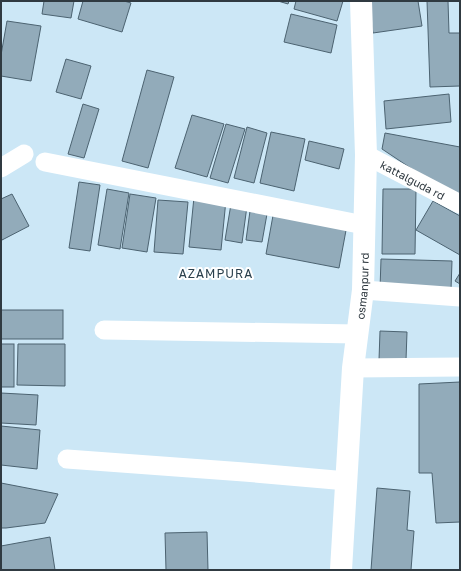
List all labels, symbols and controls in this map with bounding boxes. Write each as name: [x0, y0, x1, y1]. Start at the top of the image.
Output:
street label: kattalguda rd: [379, 157, 447, 202]
street label: osmanpur rd: [353, 253, 370, 320]
district label: AZAMPURA: [179, 266, 253, 281]

